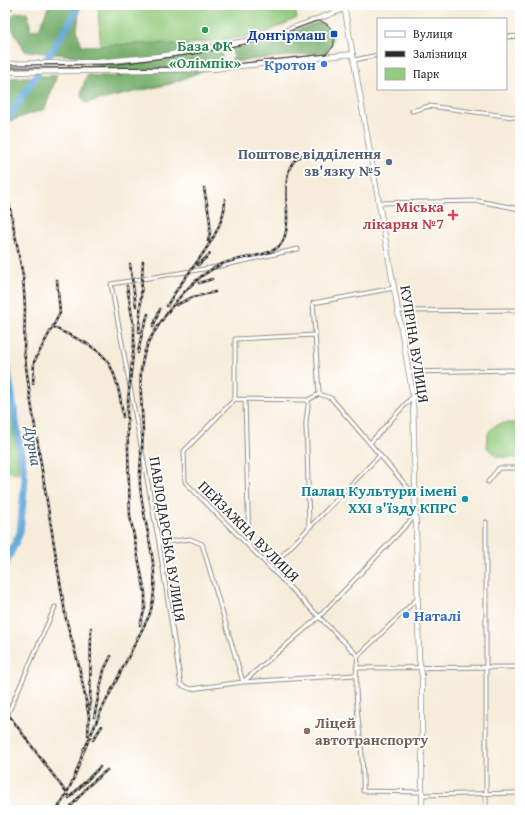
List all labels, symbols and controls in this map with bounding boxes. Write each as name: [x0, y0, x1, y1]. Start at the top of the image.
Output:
legend: [377, 18, 507, 90]
place label: Донгірмаш: [246, 24, 326, 45]
marker: База ФК «Олімпік»: [200, 25, 210, 35]
text: Вулиця: [413, 25, 453, 42]
marker: Донгірмаш: [329, 29, 339, 39]
place label: База ФК «Олімпік»: [169, 35, 241, 73]
text: Залізниця: [413, 45, 467, 62]
place label: Кротон: [264, 54, 316, 75]
marker: Кротон: [319, 59, 329, 69]
text: Парк: [413, 65, 440, 82]
place label: Поштове відділення зв'язку №5: [238, 143, 381, 181]
marker: Поштове відділення зв'язку №5: [384, 157, 394, 167]
place label: Міська лікарня №7: [363, 196, 444, 234]
marker: Міська лікарня №7: [447, 209, 459, 221]
street label: КУПРІНА ВУЛИЦЯ: [395, 284, 435, 405]
water label: Дурна: [19, 423, 49, 468]
street label: ПАВЛОДАРСЬКА ВУЛИЦЯ: [145, 455, 191, 623]
street label: ПЕЙЗАЖНА ВУЛИЦЯ: [194, 476, 305, 587]
place label: Палац Культури імені XXI з'їзду КПРС: [301, 480, 457, 518]
marker: Палац Культури імені XXI з'їзду КПРС: [460, 494, 470, 504]
place label: Наталі: [414, 605, 462, 626]
marker: Наталі: [401, 610, 411, 620]
place label: Ліцей автотранспорту: [315, 712, 428, 750]
marker: Ліцей автотранспорту: [302, 726, 312, 736]

